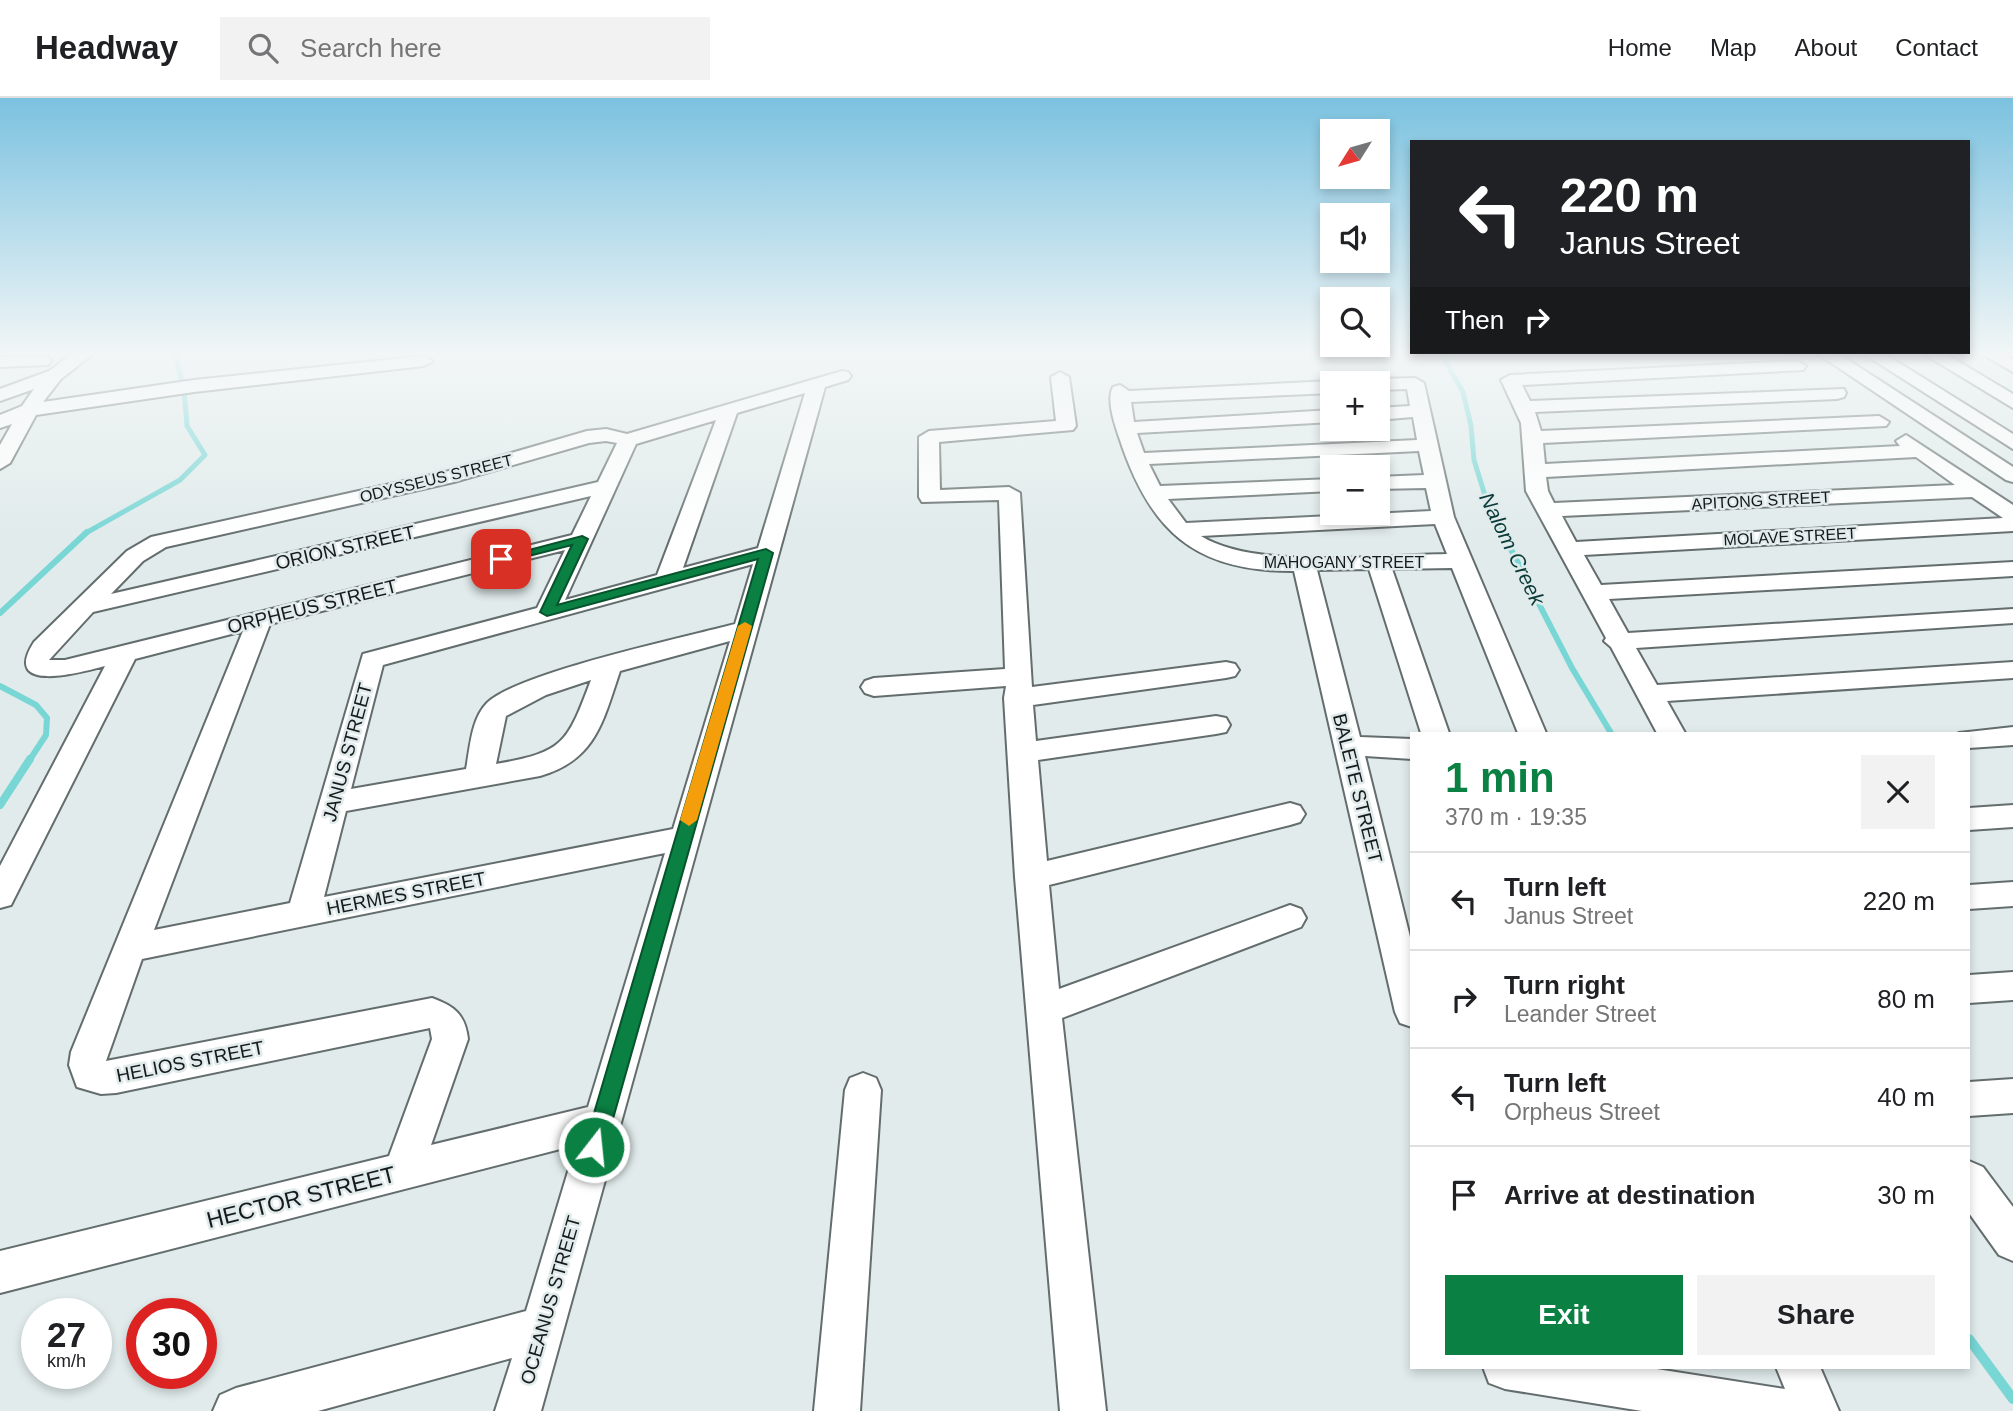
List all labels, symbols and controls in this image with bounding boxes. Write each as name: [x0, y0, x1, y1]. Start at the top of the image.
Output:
search box: [220, 17, 710, 80]
text: Headway: [35, 29, 178, 66]
icon: search: [244, 29, 282, 67]
text: Search here: [300, 33, 442, 63]
text: Home: [1608, 34, 1672, 61]
text: Map: [1710, 34, 1757, 61]
text: About: [1795, 34, 1857, 61]
text: Contact: [1895, 34, 1978, 61]
north arrow: [1320, 119, 1390, 189]
map controls: [1320, 119, 1390, 525]
icon: left: [1445, 168, 1536, 259]
text: 220 m: [1560, 168, 1699, 222]
button: sound: [1320, 203, 1390, 273]
text: Janus Street: [1560, 225, 1740, 261]
button: search: [1320, 287, 1390, 357]
icon: right: [1518, 301, 1556, 339]
text: Then: [1445, 305, 1504, 335]
button: +: [1320, 371, 1390, 441]
street label: ODYSSEUS STREET: [358, 451, 514, 506]
button: −: [1320, 455, 1390, 525]
street label: APITONG STREET: [1691, 488, 1831, 513]
water label: Nalom Creek: [1475, 489, 1550, 610]
street label: ORION STREET: [273, 521, 417, 574]
street label: MOLAVE STREET: [1723, 525, 1857, 548]
pin: [471, 529, 531, 589]
icon: arrive: [482, 540, 520, 578]
street label: MAHOGANY STREET: [1264, 554, 1425, 571]
street label: ORPHEUS STREET: [225, 575, 400, 638]
street label: JANUS STREET: [319, 680, 376, 824]
street label: BALETE STREET: [1329, 711, 1386, 865]
text: 1 min: [1445, 754, 1555, 801]
button: close: [1861, 755, 1935, 829]
text: 370 m · 19:35: [1445, 804, 1587, 830]
street label: HERMES STREET: [325, 868, 488, 919]
text: Turn left: [1504, 872, 1606, 902]
icon: left: [1445, 882, 1483, 920]
text: 220 m: [1863, 886, 1935, 916]
text: Janus Street: [1504, 903, 1633, 929]
text: Turn right: [1504, 970, 1625, 1000]
icon: right: [1445, 980, 1483, 1018]
text: 80 m: [1877, 984, 1935, 1014]
text: Leander Street: [1504, 1001, 1656, 1027]
street label: HELIOS STREET: [115, 1037, 266, 1086]
text: Turn left: [1504, 1068, 1606, 1098]
icon: left: [1445, 1078, 1483, 1116]
text: 40 m: [1877, 1082, 1935, 1112]
text: Orpheus Street: [1504, 1099, 1660, 1125]
position arrow: [557, 1110, 631, 1184]
street label: HECTOR STREET: [204, 1161, 398, 1233]
icon: arrive: [1445, 1176, 1483, 1214]
text: Arrive at destination: [1504, 1180, 1755, 1210]
text: 30 m: [1877, 1180, 1935, 1210]
street label: OCEANUS STREET: [516, 1213, 585, 1387]
button: Exit: [1445, 1275, 1683, 1355]
button: Share: [1697, 1275, 1935, 1355]
speed limit sign: 30: [126, 1298, 217, 1389]
text: 27: [47, 1315, 86, 1354]
text: km/h: [47, 1351, 86, 1371]

